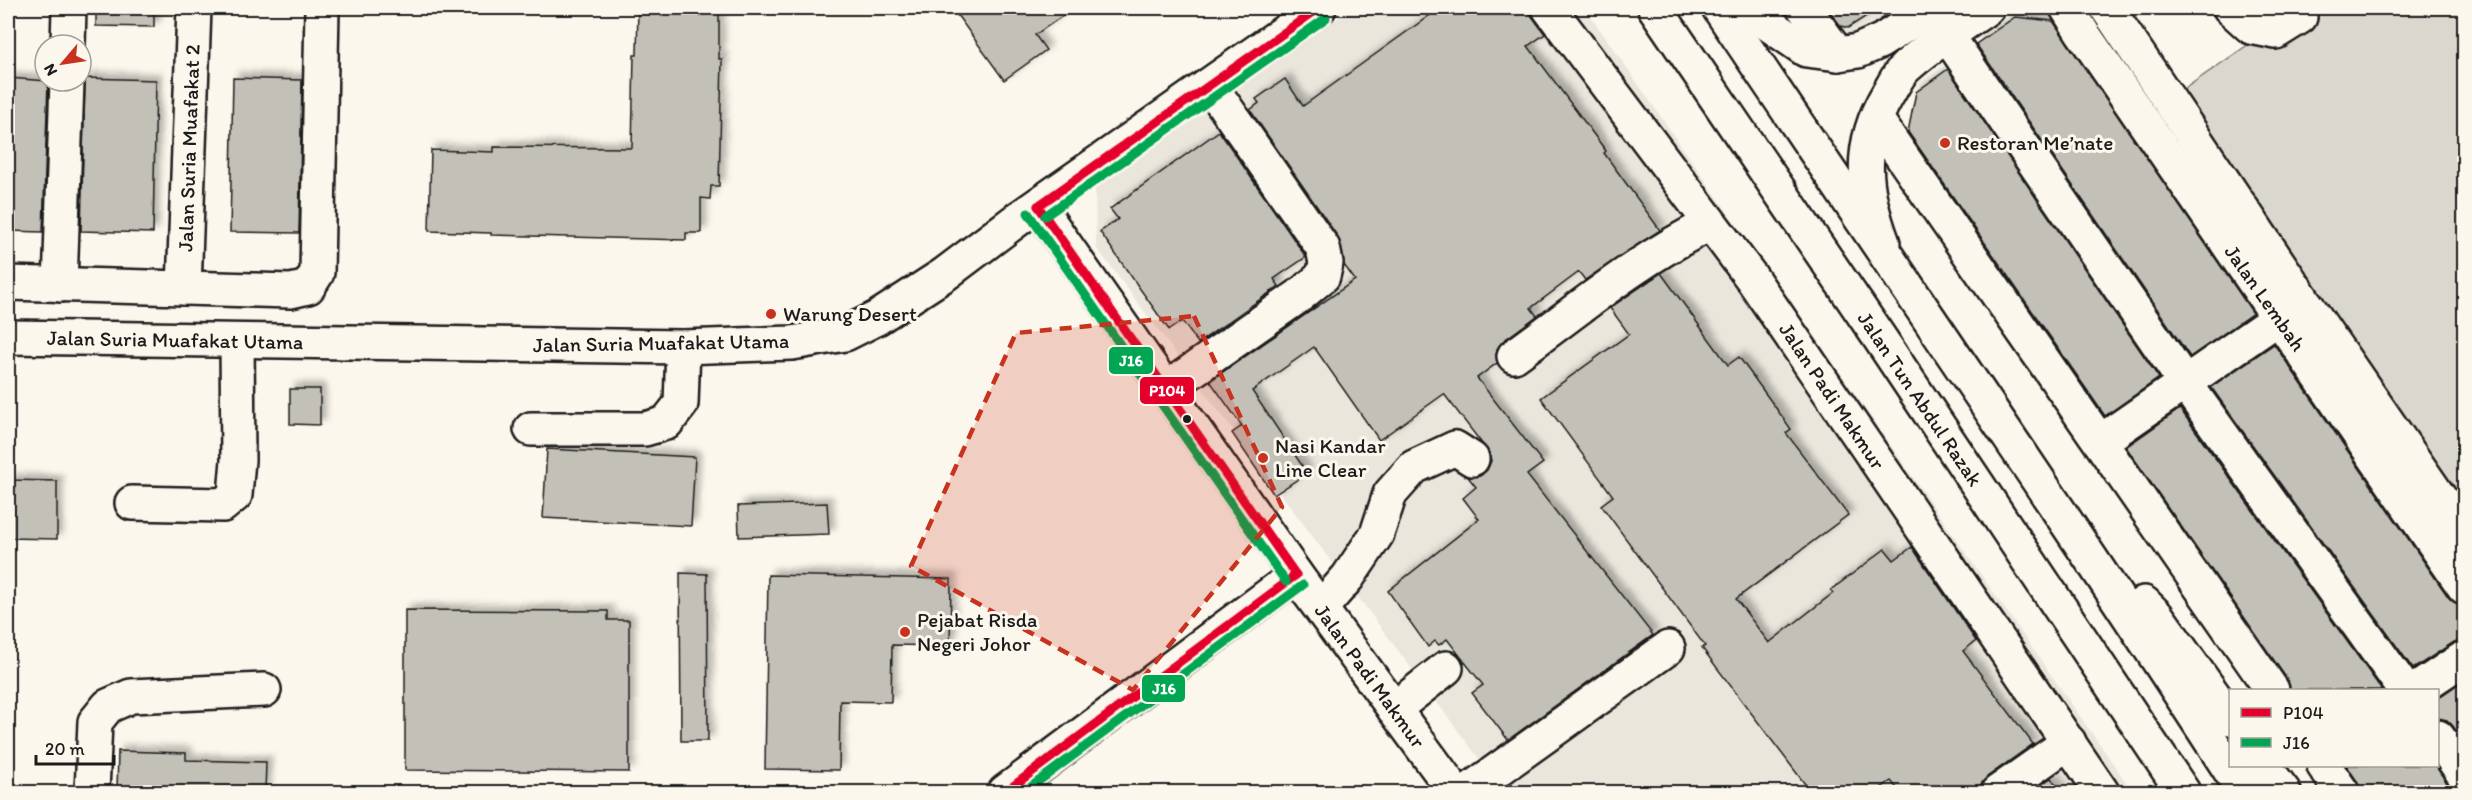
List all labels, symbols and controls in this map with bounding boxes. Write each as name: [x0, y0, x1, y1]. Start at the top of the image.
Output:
north arrow: [33, 33, 93, 93]
street label: Jalan Suria Muafakat 2: [172, 44, 205, 252]
text: N: [39, 61, 61, 79]
place label: Restoran Me’nate: [1957, 130, 2113, 155]
marker: Restoran Me’nate: [1938, 136, 1952, 150]
street label: Jalan Lembah: [2220, 240, 2311, 356]
place label: Warung Desert: [783, 301, 917, 326]
marker: Warung Desert: [764, 307, 778, 321]
street label: Jalan Tun Abdul Razak: [1853, 307, 1988, 491]
street label: Jalan Padi Makmur: [1774, 317, 1891, 474]
street label: Jalan Suria Muafakat Utama: [47, 325, 303, 354]
street label: Jalan Suria Muafakat Utama: [533, 328, 789, 357]
line badge: J16: [1108, 346, 1154, 375]
text: J16: [1118, 351, 1143, 370]
line badge: P104: [1139, 376, 1195, 405]
text: P104: [1149, 381, 1185, 400]
unlabelled marker: [1181, 413, 1193, 425]
place label: Nasi Kandar Line Clear: [1275, 433, 1386, 482]
marker: Nasi Kandar Line Clear: [1256, 451, 1270, 465]
street label: Jalan Padi Makmur: [1310, 599, 1431, 753]
place label: Pejabat Risda Negeri Johor: [917, 607, 1037, 656]
marker: Pejabat Risda Negeri Johor: [898, 625, 912, 639]
line badge: J16: [1141, 674, 1186, 703]
text: J16: [1151, 679, 1176, 698]
legend: [2229, 689, 2439, 767]
text: P104: [2283, 702, 2324, 724]
scale bar: [36, 728, 114, 766]
text: J16: [2283, 732, 2310, 754]
text: 20 m: [45, 738, 85, 760]

